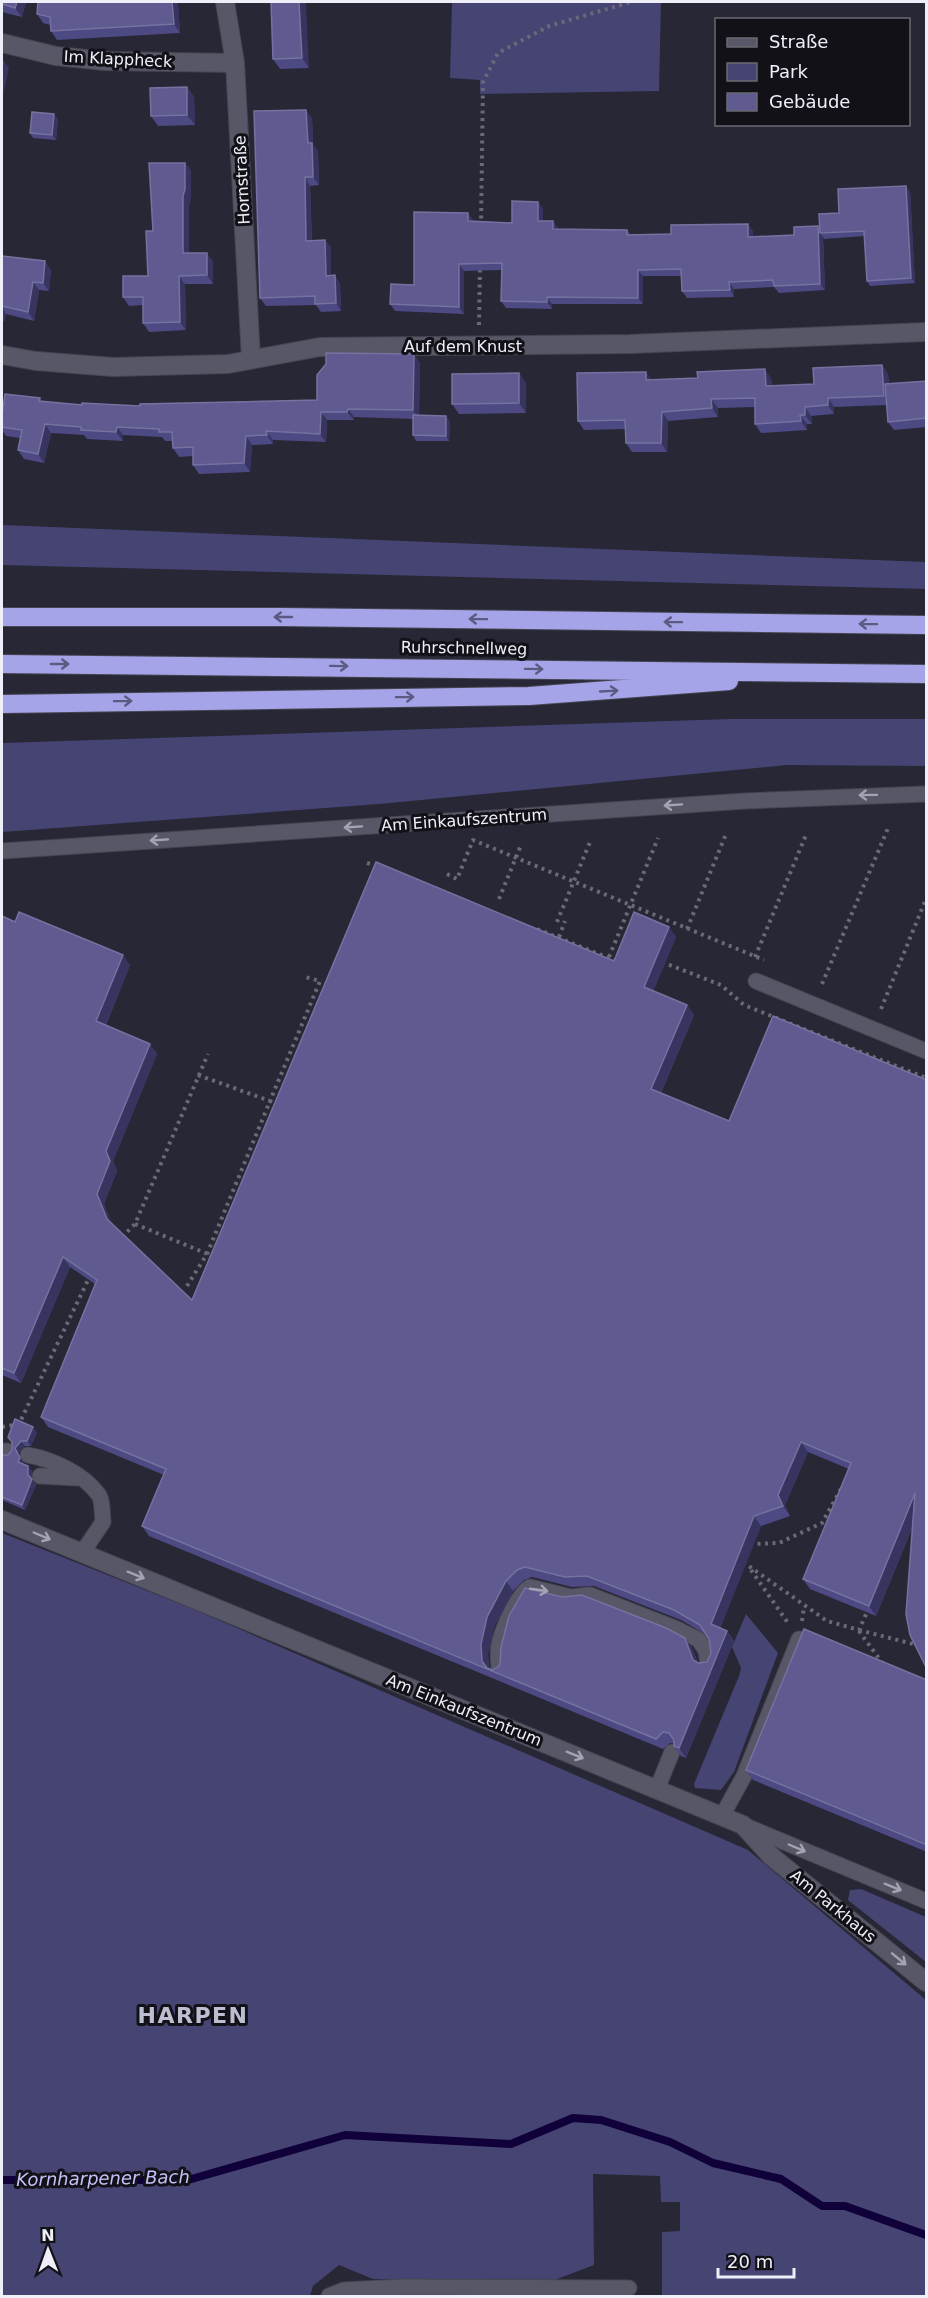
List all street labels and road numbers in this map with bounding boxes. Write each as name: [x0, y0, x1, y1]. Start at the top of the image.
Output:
street label: Im Klappheck: [63, 47, 173, 71]
street label: Hornstraße: [230, 135, 254, 225]
street label: Auf dem Knust: [404, 337, 522, 356]
street label: Ruhrschnellweg: [401, 637, 527, 659]
street label: Am Einkaufszentrum: [380, 805, 548, 835]
street label: Am Einkaufszentrum: [383, 1670, 545, 1750]
street label: Am Parkhaus: [786, 1866, 880, 1946]

